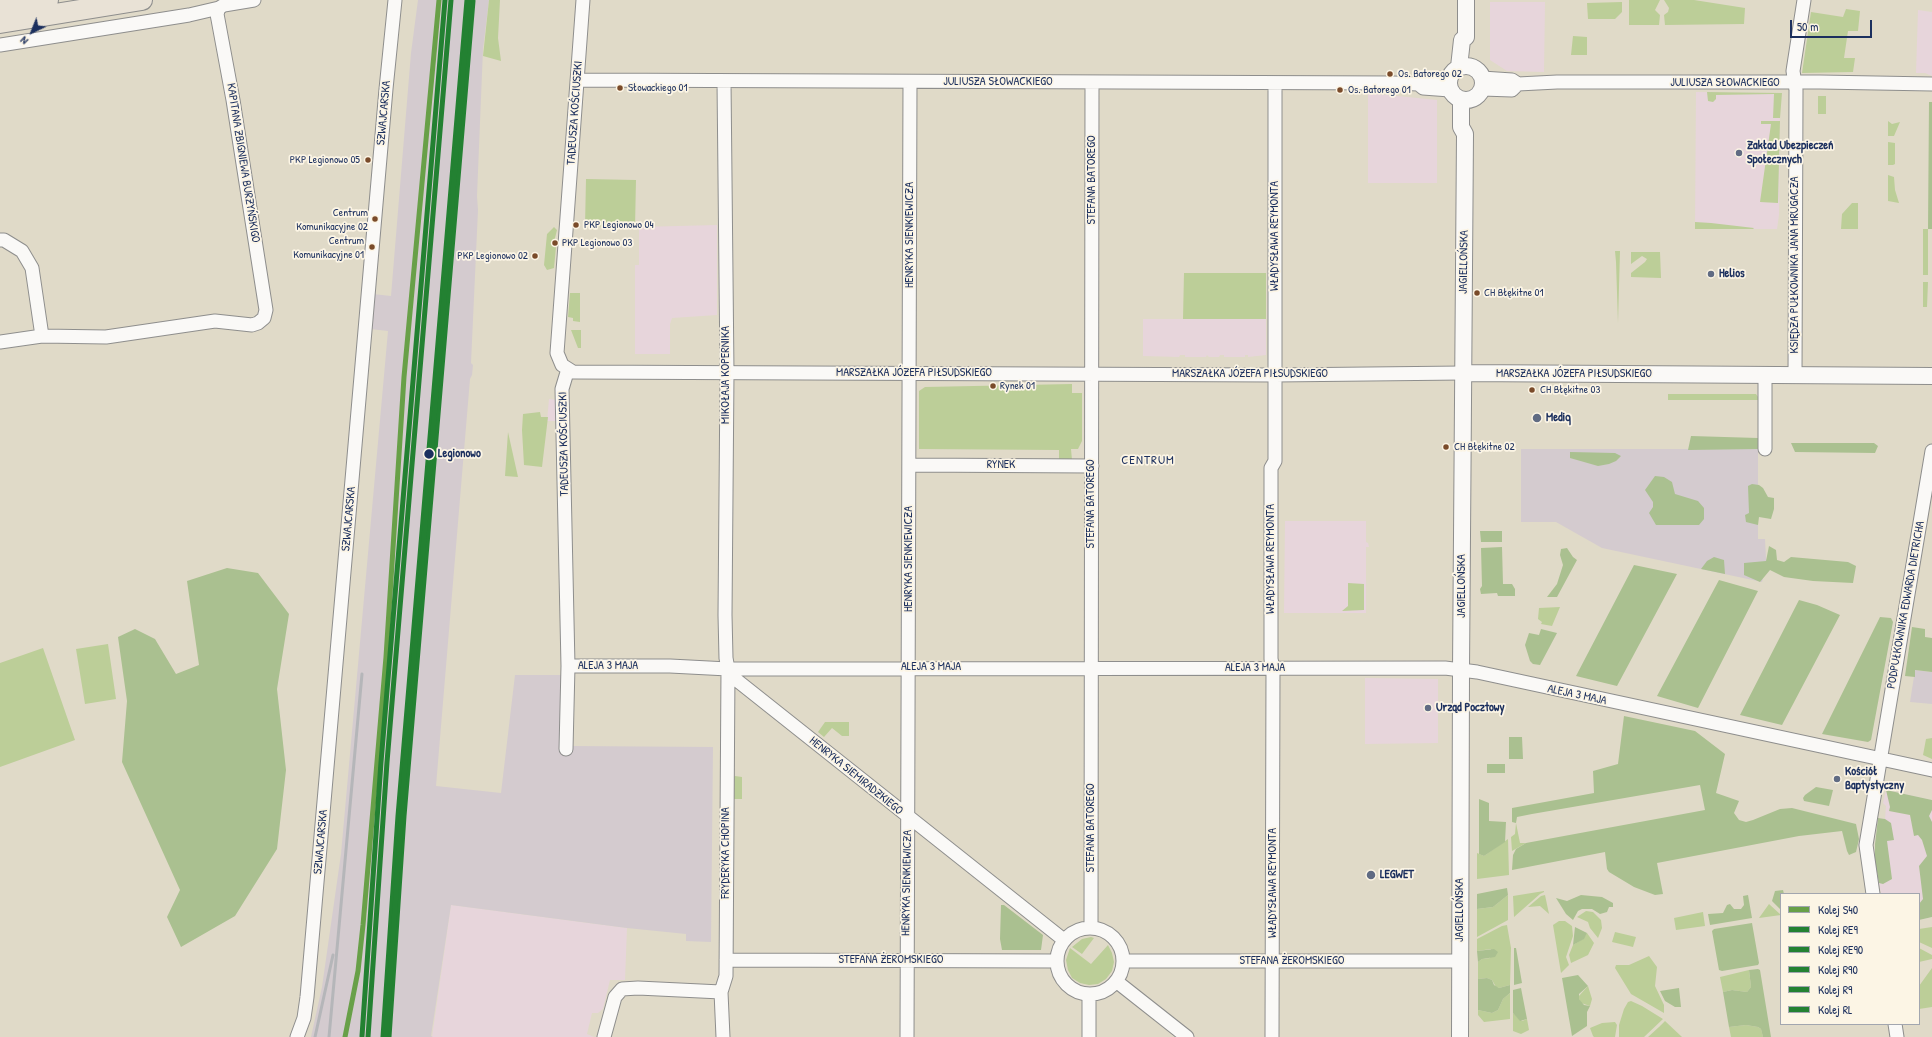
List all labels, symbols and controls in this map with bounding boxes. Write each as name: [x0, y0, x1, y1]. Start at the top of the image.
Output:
north arrow: [12, 12, 52, 52]
scale bar: [1792, 12, 1874, 38]
text: 50 m: [1797, 18, 1818, 35]
text: N: [17, 34, 31, 48]
street label: TADEUSZA KOŚCIUSZKI: [564, 60, 586, 166]
place label: Os. Batorego 02: [1398, 67, 1462, 81]
marker: Os. Batorego 02: [1385, 69, 1395, 79]
street label: JULIUSZA SŁOWACKIEGO: [943, 75, 1053, 89]
street label: JULIUSZA SŁOWACKIEGO: [1670, 76, 1780, 90]
street label: SZWAJCARSKA: [374, 80, 394, 146]
place label: Słowackiego 01: [628, 81, 688, 95]
street label: KAPITANA ZBIGNIEWA BURZYŃSKIGO: [223, 82, 263, 244]
marker: Słowackiego 01: [615, 83, 625, 93]
place label: Os. Batorego 01: [1348, 83, 1411, 97]
marker: Os. Batorego 01: [1335, 85, 1345, 95]
street label: STEFANA BATOREGO: [1085, 135, 1099, 225]
place label: Zakład Ubezpieczeń Społecznych: [1747, 139, 1834, 167]
marker: Zakład Ubezpieczeń Społecznych: [1734, 148, 1744, 158]
place label: PKP Legionowo 05: [290, 153, 360, 167]
marker: PKP Legionowo 05: [363, 155, 373, 165]
street label: KSIĘDZA PUŁKOWNIKA JANA MRUGACZA: [1788, 176, 1802, 354]
street label: WŁADYSŁAWA REYMONTA: [1268, 181, 1282, 291]
street label: HENRYKA SIENKIEWICZA: [903, 182, 917, 288]
place label: Centrum Komunikacyjne 02: [296, 206, 368, 232]
marker: Centrum Komunikacyjne 02: [370, 214, 380, 224]
place label: PKP Legionowo 04: [584, 218, 654, 232]
marker: PKP Legionowo 04: [571, 220, 581, 230]
street label: JAGIELLOŃSKA: [1456, 230, 1472, 294]
place label: Centrum Komunikacyjne 01: [293, 234, 364, 260]
place label: PKP Legionowo 03: [562, 236, 632, 250]
marker: PKP Legionowo 03: [550, 238, 560, 248]
marker: Centrum Komunikacyjne 01: [367, 242, 377, 252]
place label: PKP Legionowo 02: [457, 249, 528, 263]
marker: PKP Legionowo 02: [530, 251, 540, 261]
place label: Helios: [1719, 267, 1745, 281]
marker: Helios: [1706, 269, 1716, 279]
place label: CH Błękitne 01: [1484, 286, 1543, 300]
marker: CH Błękitne 01: [1472, 288, 1482, 298]
street label: MIKOŁAJA KOPERNIKA: [719, 326, 733, 424]
street label: MARSZAŁKA JÓZEFA PIŁSUDSKIEGO: [836, 366, 992, 380]
street label: MARSZAŁKA JÓZEFA PIŁSUDSKIEGO: [1172, 367, 1328, 381]
street label: MARSZAŁKA JÓZEFA PIŁSUDSKIEGO: [1496, 367, 1652, 381]
place label: Rynek 01: [1000, 379, 1035, 393]
marker: Rynek 01: [988, 381, 998, 391]
place label: CH Błękitne 03: [1540, 383, 1600, 397]
marker: CH Błękitne 03: [1527, 385, 1537, 395]
street label: TADEUSZA KOŚCIUSZKI: [556, 392, 572, 496]
place label: Mediq: [1546, 411, 1571, 425]
marker: Mediq: [1531, 412, 1543, 424]
place label: CH Błękitne 02: [1454, 440, 1515, 454]
marker: CH Błękitne 02: [1441, 442, 1451, 452]
marker: Legionowo: [422, 447, 436, 461]
place label: Legionowo: [438, 447, 481, 461]
district label: CENTRUM: [1121, 453, 1175, 469]
street label: RYNEK: [987, 458, 1015, 472]
street label: STEFANA BATOREGO: [1084, 459, 1098, 549]
street label: SZWAJCARSKA: [339, 486, 359, 552]
street label: WŁADYSŁAWA REYMONTA: [1264, 504, 1278, 614]
street label: HENRYKA SIENKIEWICZA: [902, 506, 916, 612]
street label: PODPUŁKOWNIKA EDWARDA DIETRICHA: [1884, 520, 1928, 690]
street label: JAGIELLOŃSKA: [1455, 554, 1469, 618]
street label: ALEJA 3 MAJA: [578, 659, 638, 673]
street label: ALEJA 3 MAJA: [901, 660, 961, 674]
street label: ALEJA 3 MAJA: [1225, 661, 1285, 675]
street label: ALEJA 3 MAJA: [1546, 682, 1608, 708]
place label: Urząd Pocztowy: [1436, 701, 1504, 715]
marker: Urząd Pocztowy: [1423, 703, 1433, 713]
street label: HENRYKA SIEMIRADZKIEGO: [806, 734, 906, 818]
place label: Kościół Baptystyczny: [1845, 765, 1904, 793]
marker: Kościół Baptystyczny: [1832, 774, 1842, 784]
street label: STEFANA BATOREGO: [1084, 783, 1098, 873]
street label: FRYDERYKA CHOPINA: [719, 807, 733, 899]
street label: SZWAJCARSKA: [311, 809, 331, 875]
street label: WŁADYSŁAWA REYMONTA: [1266, 828, 1280, 938]
street label: HENRYKA SIENKIEWICZA: [899, 830, 915, 936]
place label: LEGWET: [1380, 868, 1414, 882]
marker: LEGWET: [1365, 869, 1377, 881]
street label: JAGIELLOŃSKA: [1453, 878, 1467, 942]
legend: [1780, 893, 1920, 1025]
text: Kolej S40: [1818, 901, 1858, 918]
text: Kolej RE9: [1818, 921, 1858, 938]
text: Kolej RE90: [1818, 941, 1863, 958]
street label: STEFANA ŻEROMSKIEGO: [839, 953, 943, 967]
street label: STEFANA ŻEROMSKIEGO: [1240, 954, 1344, 968]
text: Kolej R90: [1818, 961, 1858, 978]
text: Kolej R9: [1818, 981, 1853, 998]
text: Kolej RL: [1818, 1001, 1853, 1018]

